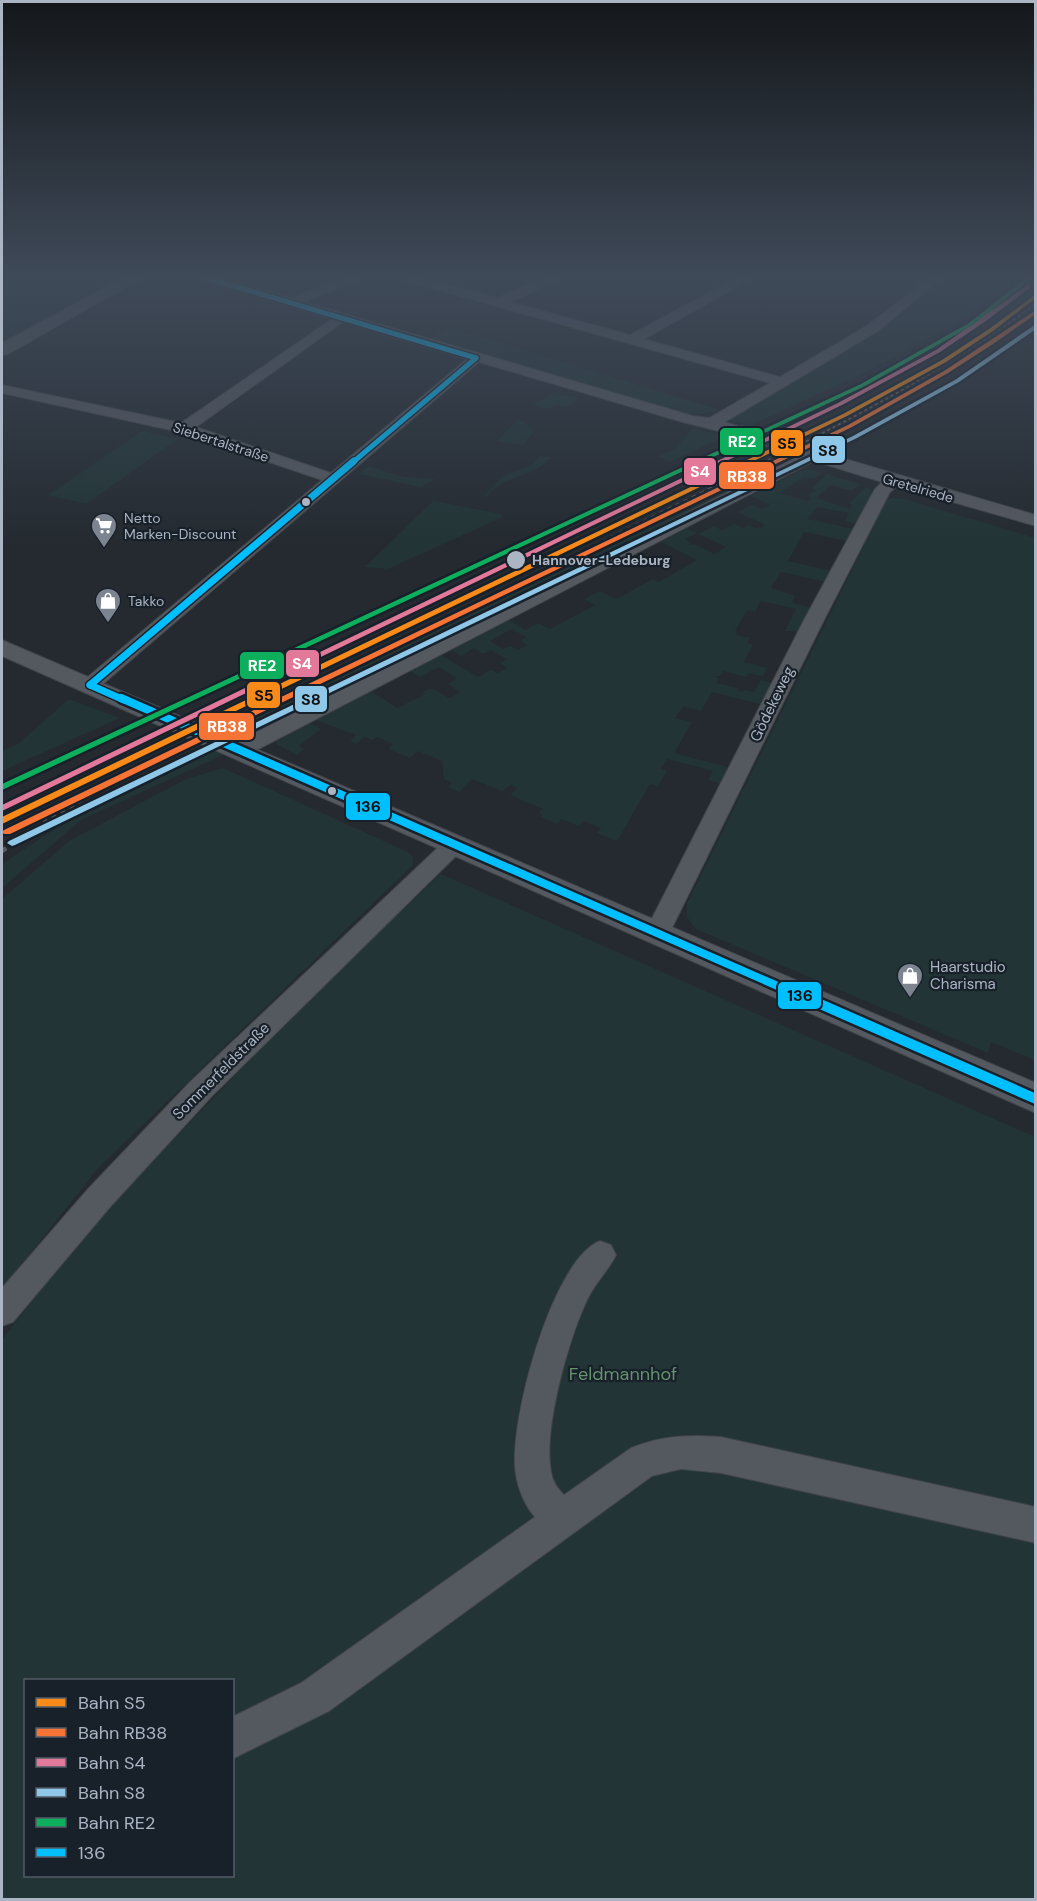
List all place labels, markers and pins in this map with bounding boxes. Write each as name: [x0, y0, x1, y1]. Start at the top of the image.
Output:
unlabelled marker: [300, 496, 312, 508]
place label: Netto Marken-Discount: [124, 509, 237, 543]
supermarket icon: Netto Marken-Discount: [89, 511, 119, 549]
marker: Hannover-Ledeburg: [505, 549, 527, 571]
place label: Hannover-Ledeburg: [532, 551, 671, 569]
shop icon: Takko: [93, 586, 123, 624]
place label: Takko: [128, 592, 164, 610]
unlabelled marker: [326, 785, 338, 797]
place label: Haarstudio Charisma: [930, 957, 1006, 994]
shop icon: Haarstudio Charisma: [895, 961, 925, 999]

